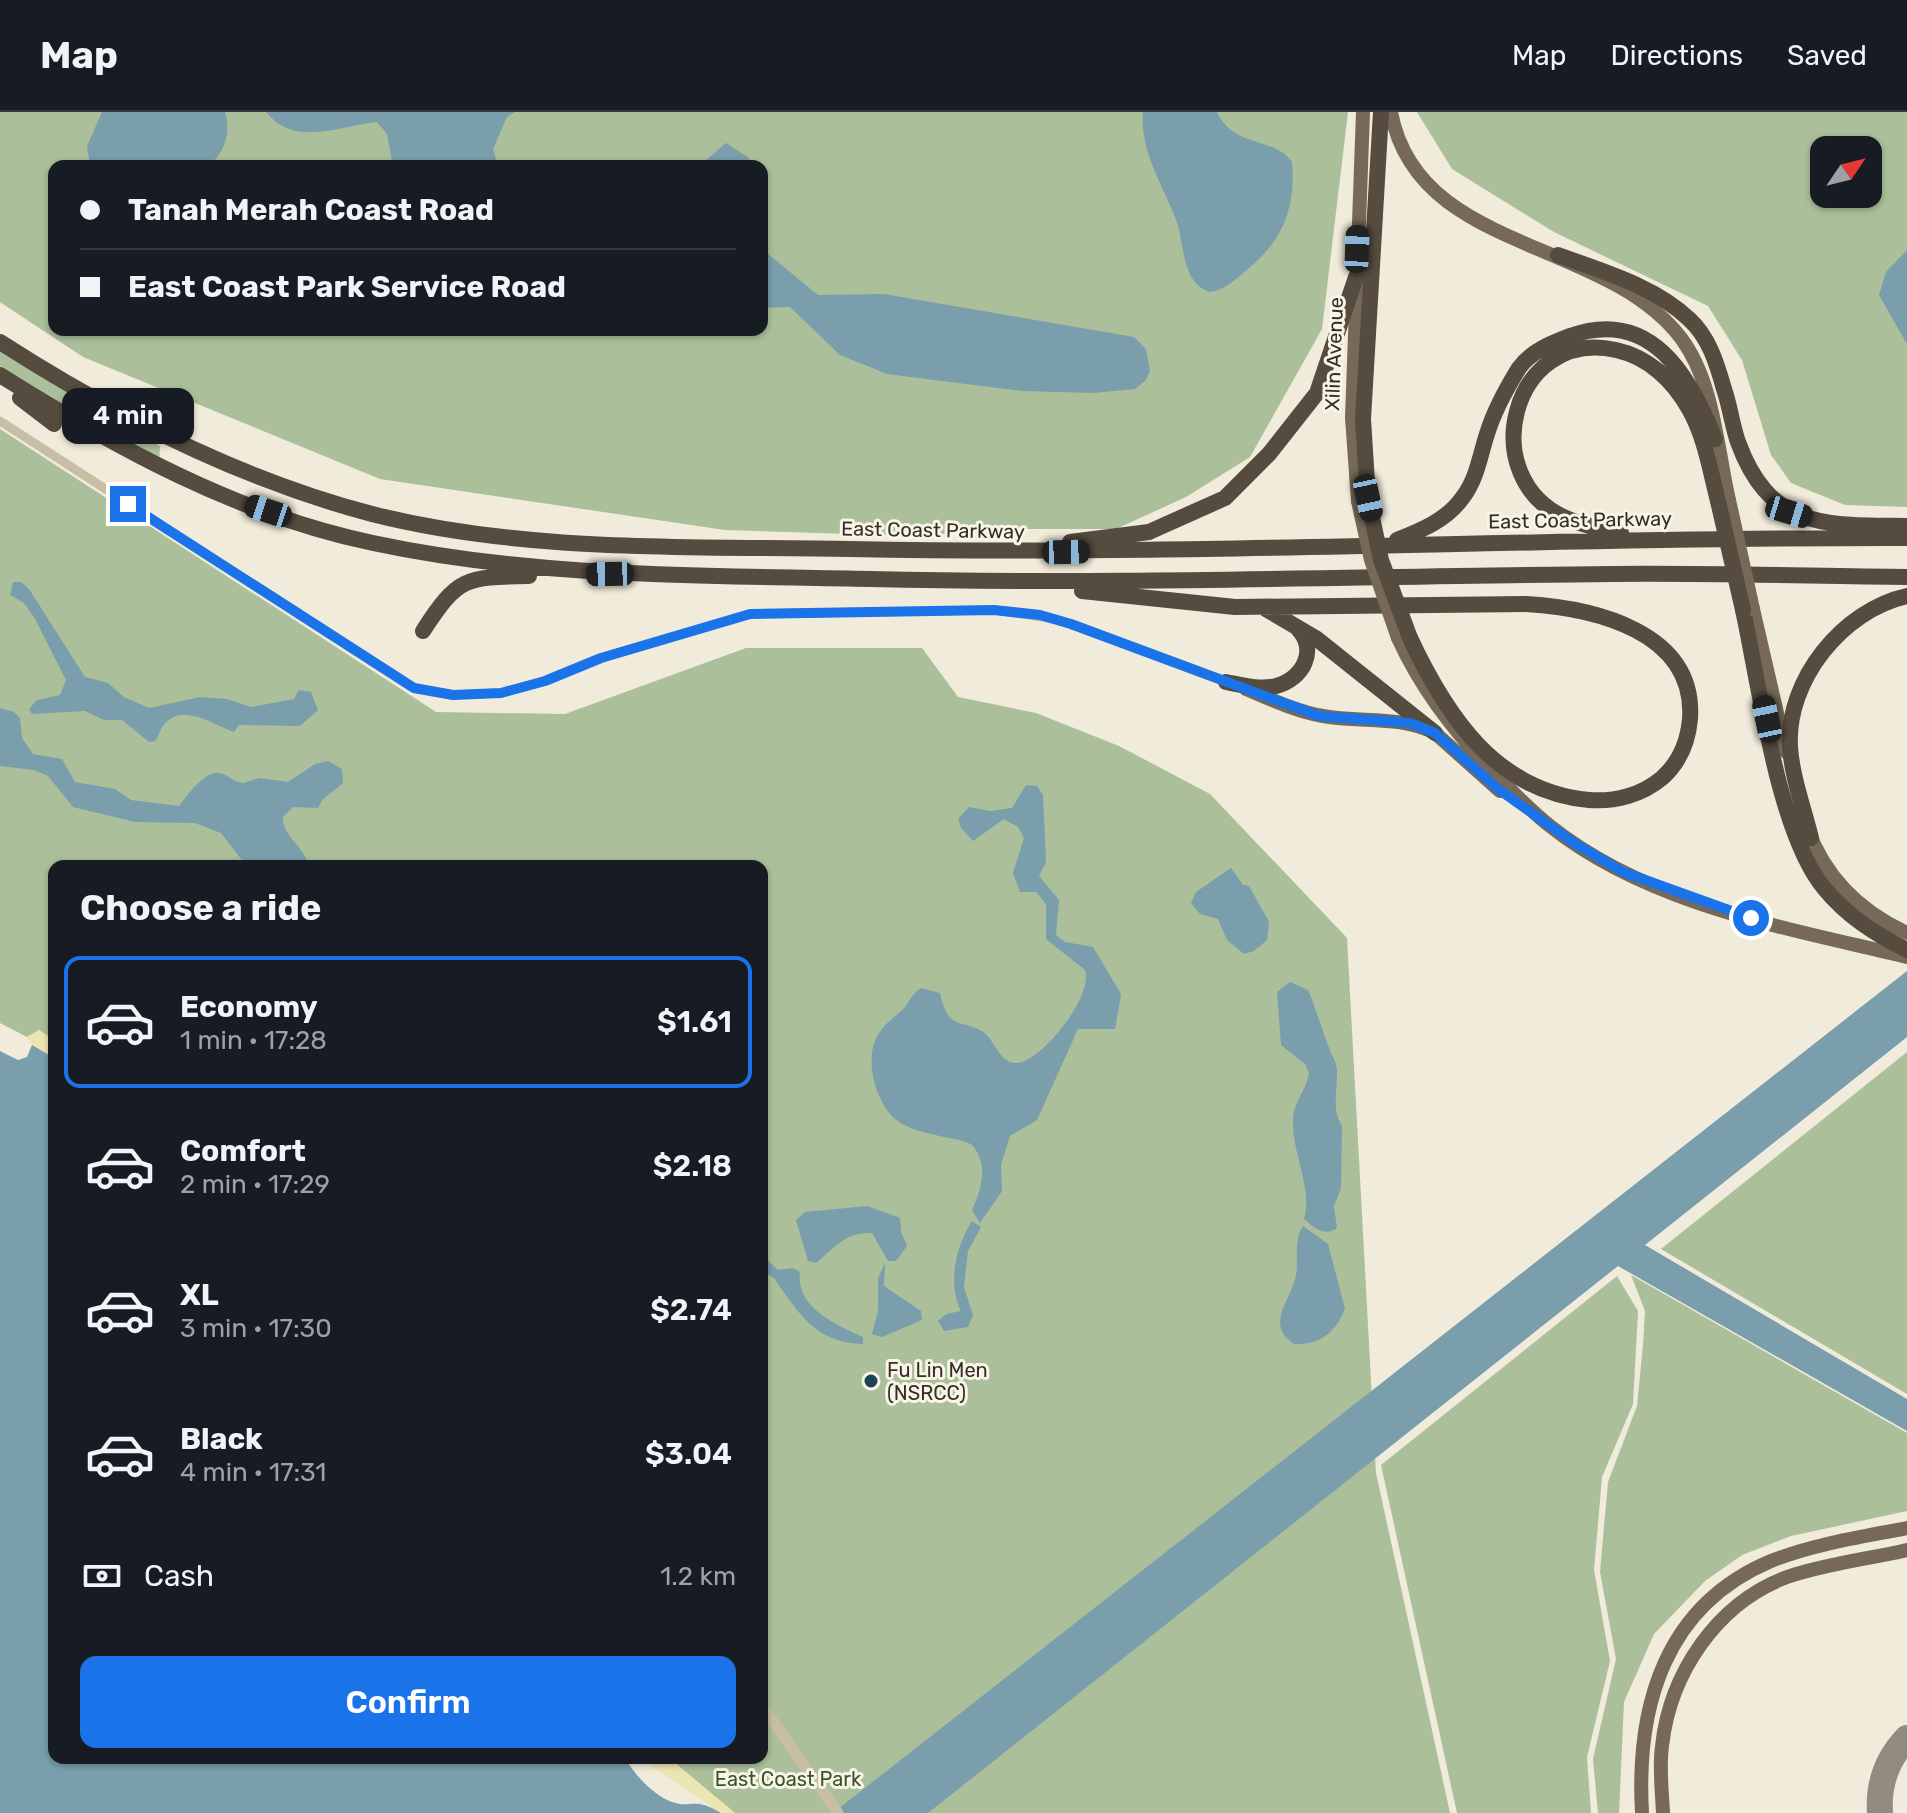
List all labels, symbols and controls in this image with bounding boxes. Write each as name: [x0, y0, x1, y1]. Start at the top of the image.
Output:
text: Map: [40, 32, 118, 78]
text: Map: [1512, 39, 1566, 72]
text: Directions: [1610, 39, 1743, 72]
text: Saved: [1787, 39, 1867, 72]
north arrow: [1810, 136, 1882, 208]
map controls: [1810, 136, 1882, 208]
text: Tanah Merah Coast Road: [128, 192, 494, 228]
car: [1344, 225, 1370, 273]
text: East Coast Park Service Road: [128, 269, 566, 305]
street label: Xilin Avenue: [1320, 297, 1348, 411]
callout: 4 min: [62, 388, 194, 444]
text: 4 min: [93, 400, 163, 431]
car: [1351, 472, 1385, 524]
route end: [110, 486, 146, 522]
car: [241, 492, 295, 530]
car: [1763, 494, 1815, 530]
street label: East Coast Parkway: [1488, 506, 1672, 534]
street label: East Coast Parkway: [841, 516, 1025, 544]
car: [1042, 540, 1090, 564]
car: [586, 562, 634, 586]
car: [1750, 693, 1784, 745]
text: Choose a ride: [80, 886, 321, 929]
route start: [1733, 900, 1769, 936]
icon: car: [84, 986, 156, 1058]
text: Economy: [180, 989, 318, 1025]
text: $1.61: [657, 1004, 732, 1040]
text: 1 min · 17:28: [180, 1025, 327, 1056]
icon: car: [84, 1130, 156, 1202]
text: Comfort: [180, 1133, 306, 1169]
text: $2.18: [653, 1148, 732, 1184]
text: 2 min · 17:29: [180, 1169, 330, 1200]
icon: car: [84, 1274, 156, 1346]
text: XL: [180, 1277, 219, 1313]
text: $2.74: [650, 1292, 732, 1328]
text: 3 min · 17:30: [180, 1313, 332, 1344]
place label: Fu Lin Men (NSRCC): [887, 1358, 988, 1405]
marker: Fu Lin Men (NSRCC): [862, 1372, 880, 1390]
icon: car: [84, 1418, 156, 1490]
text: Black: [180, 1421, 263, 1457]
text: $3.04: [645, 1436, 732, 1472]
text: 4 min · 17:31: [180, 1457, 326, 1488]
icon: cash: [80, 1554, 124, 1598]
text: Cash: [144, 1558, 214, 1594]
text: 1.2 km: [660, 1561, 736, 1592]
button: Confirm: [80, 1656, 736, 1748]
park label: East Coast Park: [715, 1767, 862, 1791]

